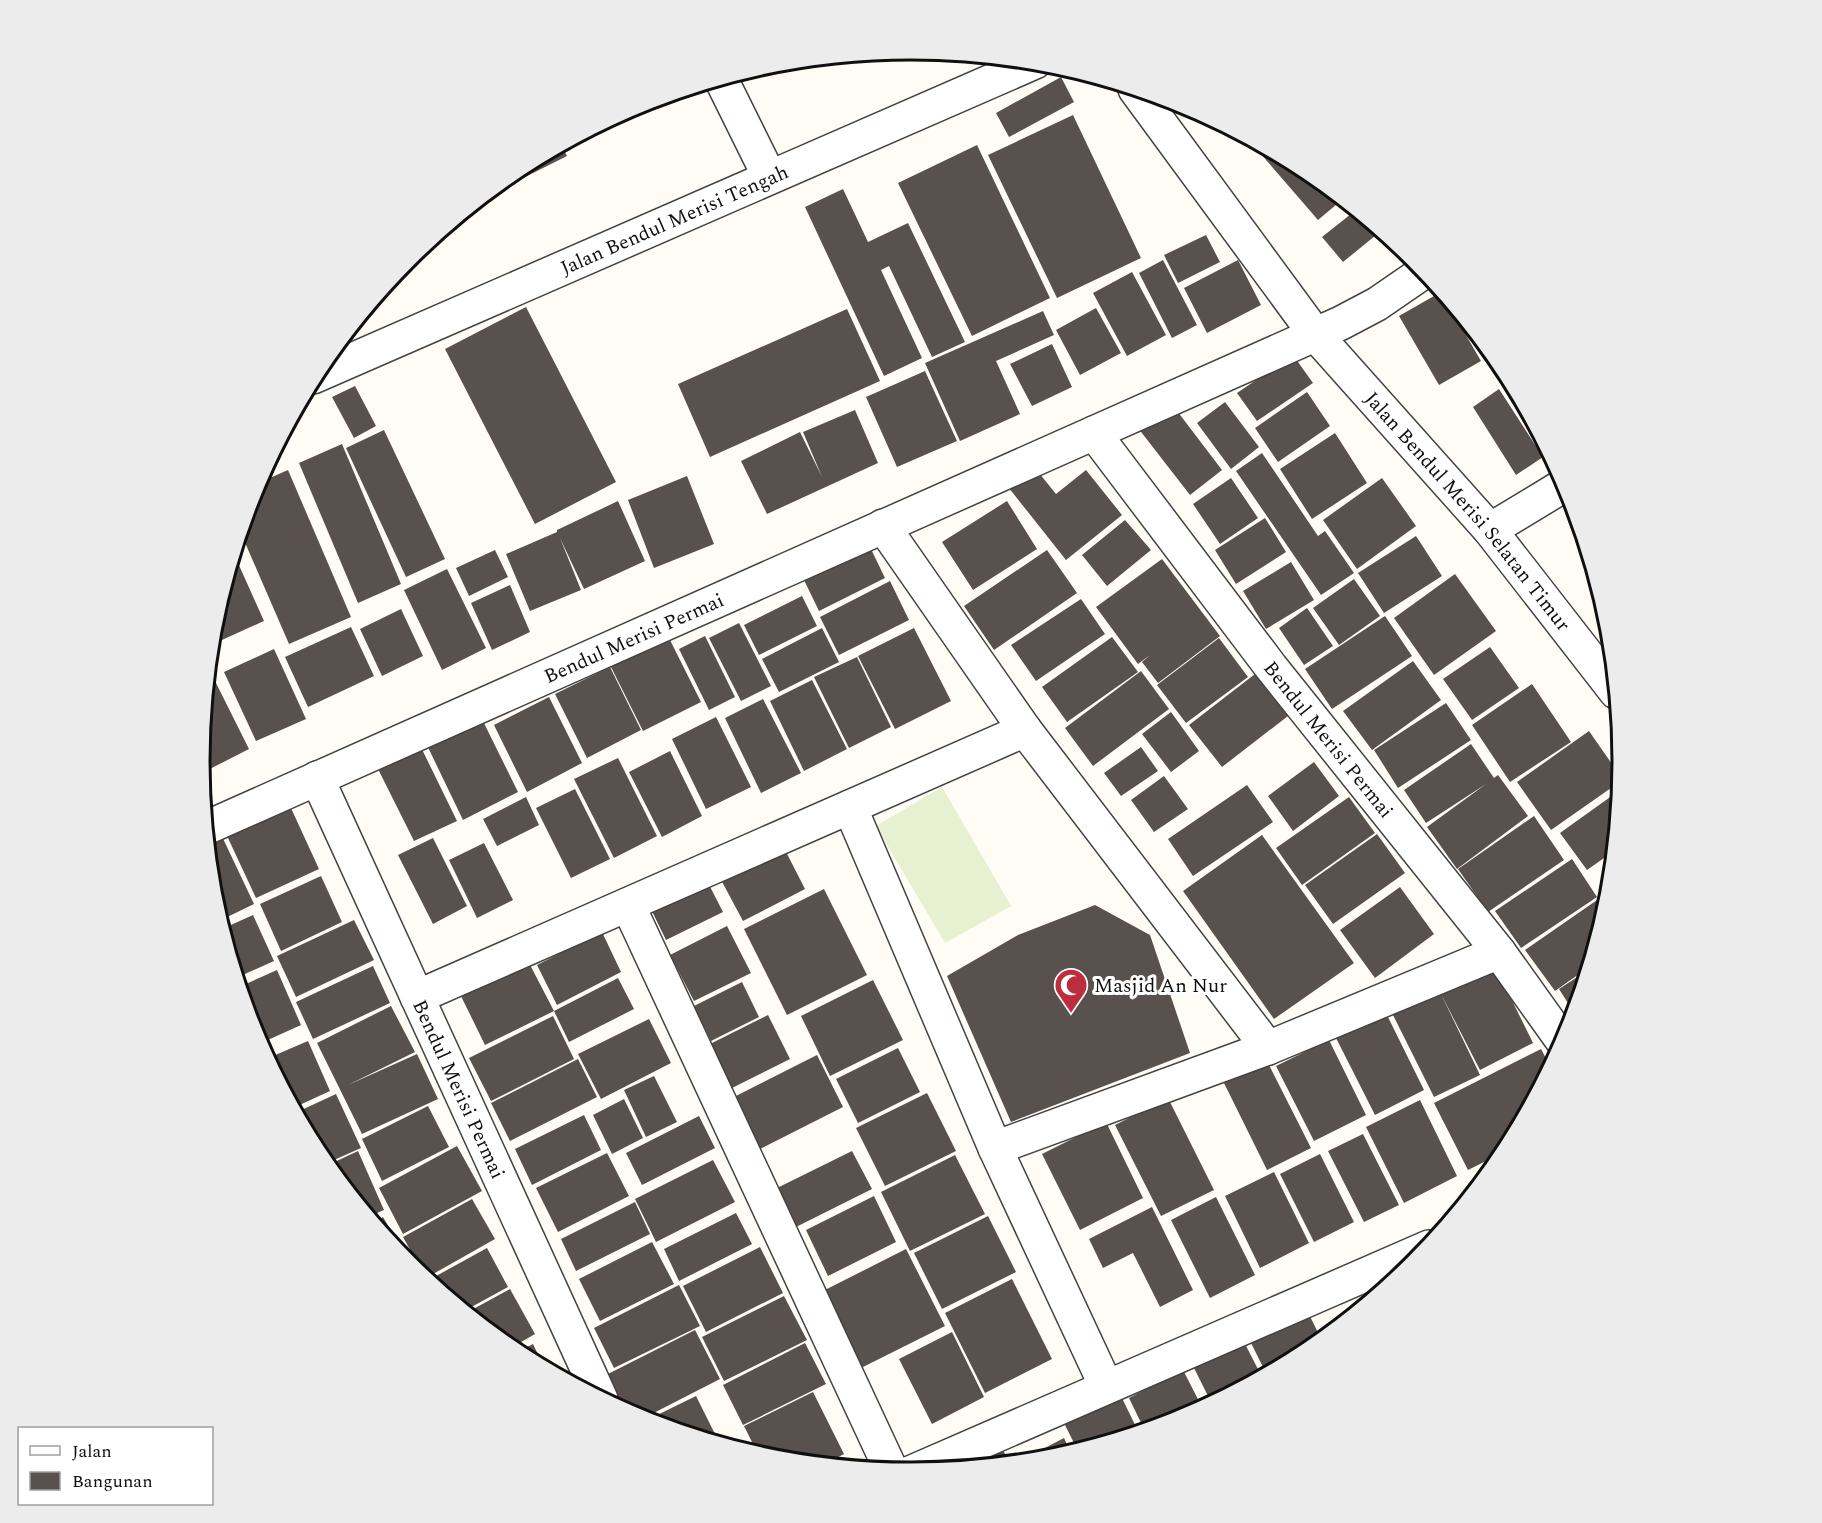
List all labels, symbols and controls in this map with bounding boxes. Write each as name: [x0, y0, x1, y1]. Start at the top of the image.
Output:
street label: Jalan Bendul Merisi Tengah: [556, 157, 793, 283]
street label: Jalan Bendul Merisi Selatan Timur: [1357, 385, 1577, 638]
street label: Bendul Merisi Permai: [539, 585, 729, 692]
street label: Bendul Merisi Permai: [1256, 655, 1400, 825]
mosque icon: Masjid An Nur: [1053, 967, 1089, 1014]
place label: Masjid An Nur: [1094, 971, 1227, 1001]
street label: Bendul Merisi Permai: [404, 995, 512, 1184]
legend: [18, 1427, 213, 1505]
text: Jalan: [72, 1438, 112, 1465]
text: Bangunan: [72, 1468, 153, 1495]

